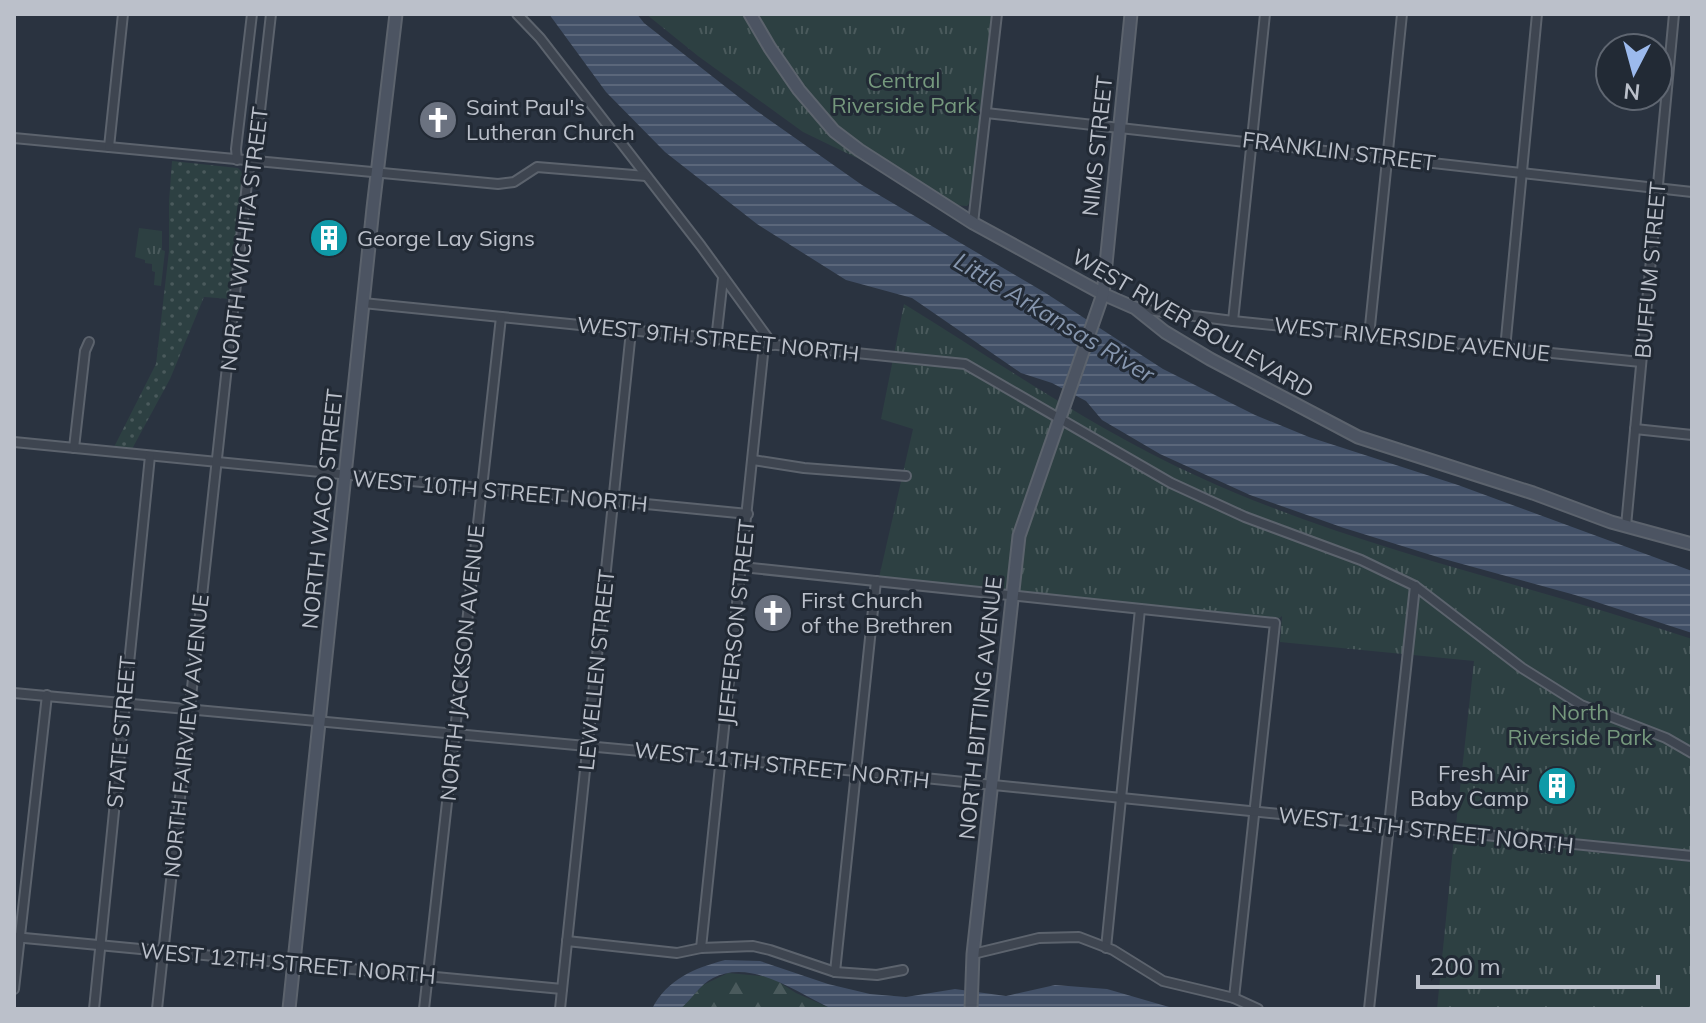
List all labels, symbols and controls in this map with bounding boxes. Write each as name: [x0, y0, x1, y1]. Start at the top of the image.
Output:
north arrow: [1594, 32, 1674, 112]
park label: Central Riverside Park: [831, 66, 977, 119]
street label: NIMS STREET: [1076, 74, 1118, 218]
text: N: [1622, 77, 1642, 107]
place label: Saint Paul's Lutheran Church: [466, 93, 635, 146]
church icon: Saint Paul's Lutheran Church: [417, 99, 459, 141]
street label: NORTH WICHITA STREET: [214, 105, 274, 373]
street label: FRANKLIN STREET: [1241, 125, 1437, 177]
street label: BUFFUM STREET: [1628, 181, 1672, 359]
building icon: George Lay Signs: [308, 217, 350, 259]
place label: George Lay Signs: [357, 224, 535, 252]
street label: WEST RIVER BOULEVARD: [1067, 242, 1319, 404]
water label: Little Arkansas River: [949, 245, 1161, 390]
street label: WEST 9TH STREET NORTH: [576, 310, 860, 368]
street label: WEST RIVERSIDE AVENUE: [1273, 311, 1551, 367]
street label: NORTH WACO STREET: [295, 388, 349, 630]
street label: WEST 10TH STREET NORTH: [351, 464, 649, 518]
street label: JEFFERSON STREET: [711, 518, 761, 726]
street label: NORTH JACKSON AVENUE: [434, 524, 490, 802]
street label: LEWELLEN STREET: [572, 568, 620, 772]
street label: NORTH BITTING AVENUE: [952, 575, 1008, 841]
place label: First Church of the Brethren: [801, 586, 953, 639]
church icon: First Church of the Brethren: [752, 592, 794, 634]
street label: NORTH FAIRVIEW AVENUE: [157, 593, 215, 879]
street label: STATE STREET: [100, 655, 142, 809]
park label: North Riverside Park: [1507, 698, 1653, 751]
street label: WEST 11TH STREET NORTH: [633, 736, 931, 794]
place label: Fresh Air Baby Camp: [1410, 759, 1529, 812]
building icon: Fresh Air Baby Camp: [1536, 765, 1578, 807]
street label: WEST 11TH STREET NORTH: [1277, 801, 1575, 859]
street label: WEST 12TH STREET NORTH: [139, 936, 437, 990]
scale bar: [1418, 939, 1658, 989]
text: 200 m: [1430, 951, 1501, 981]

